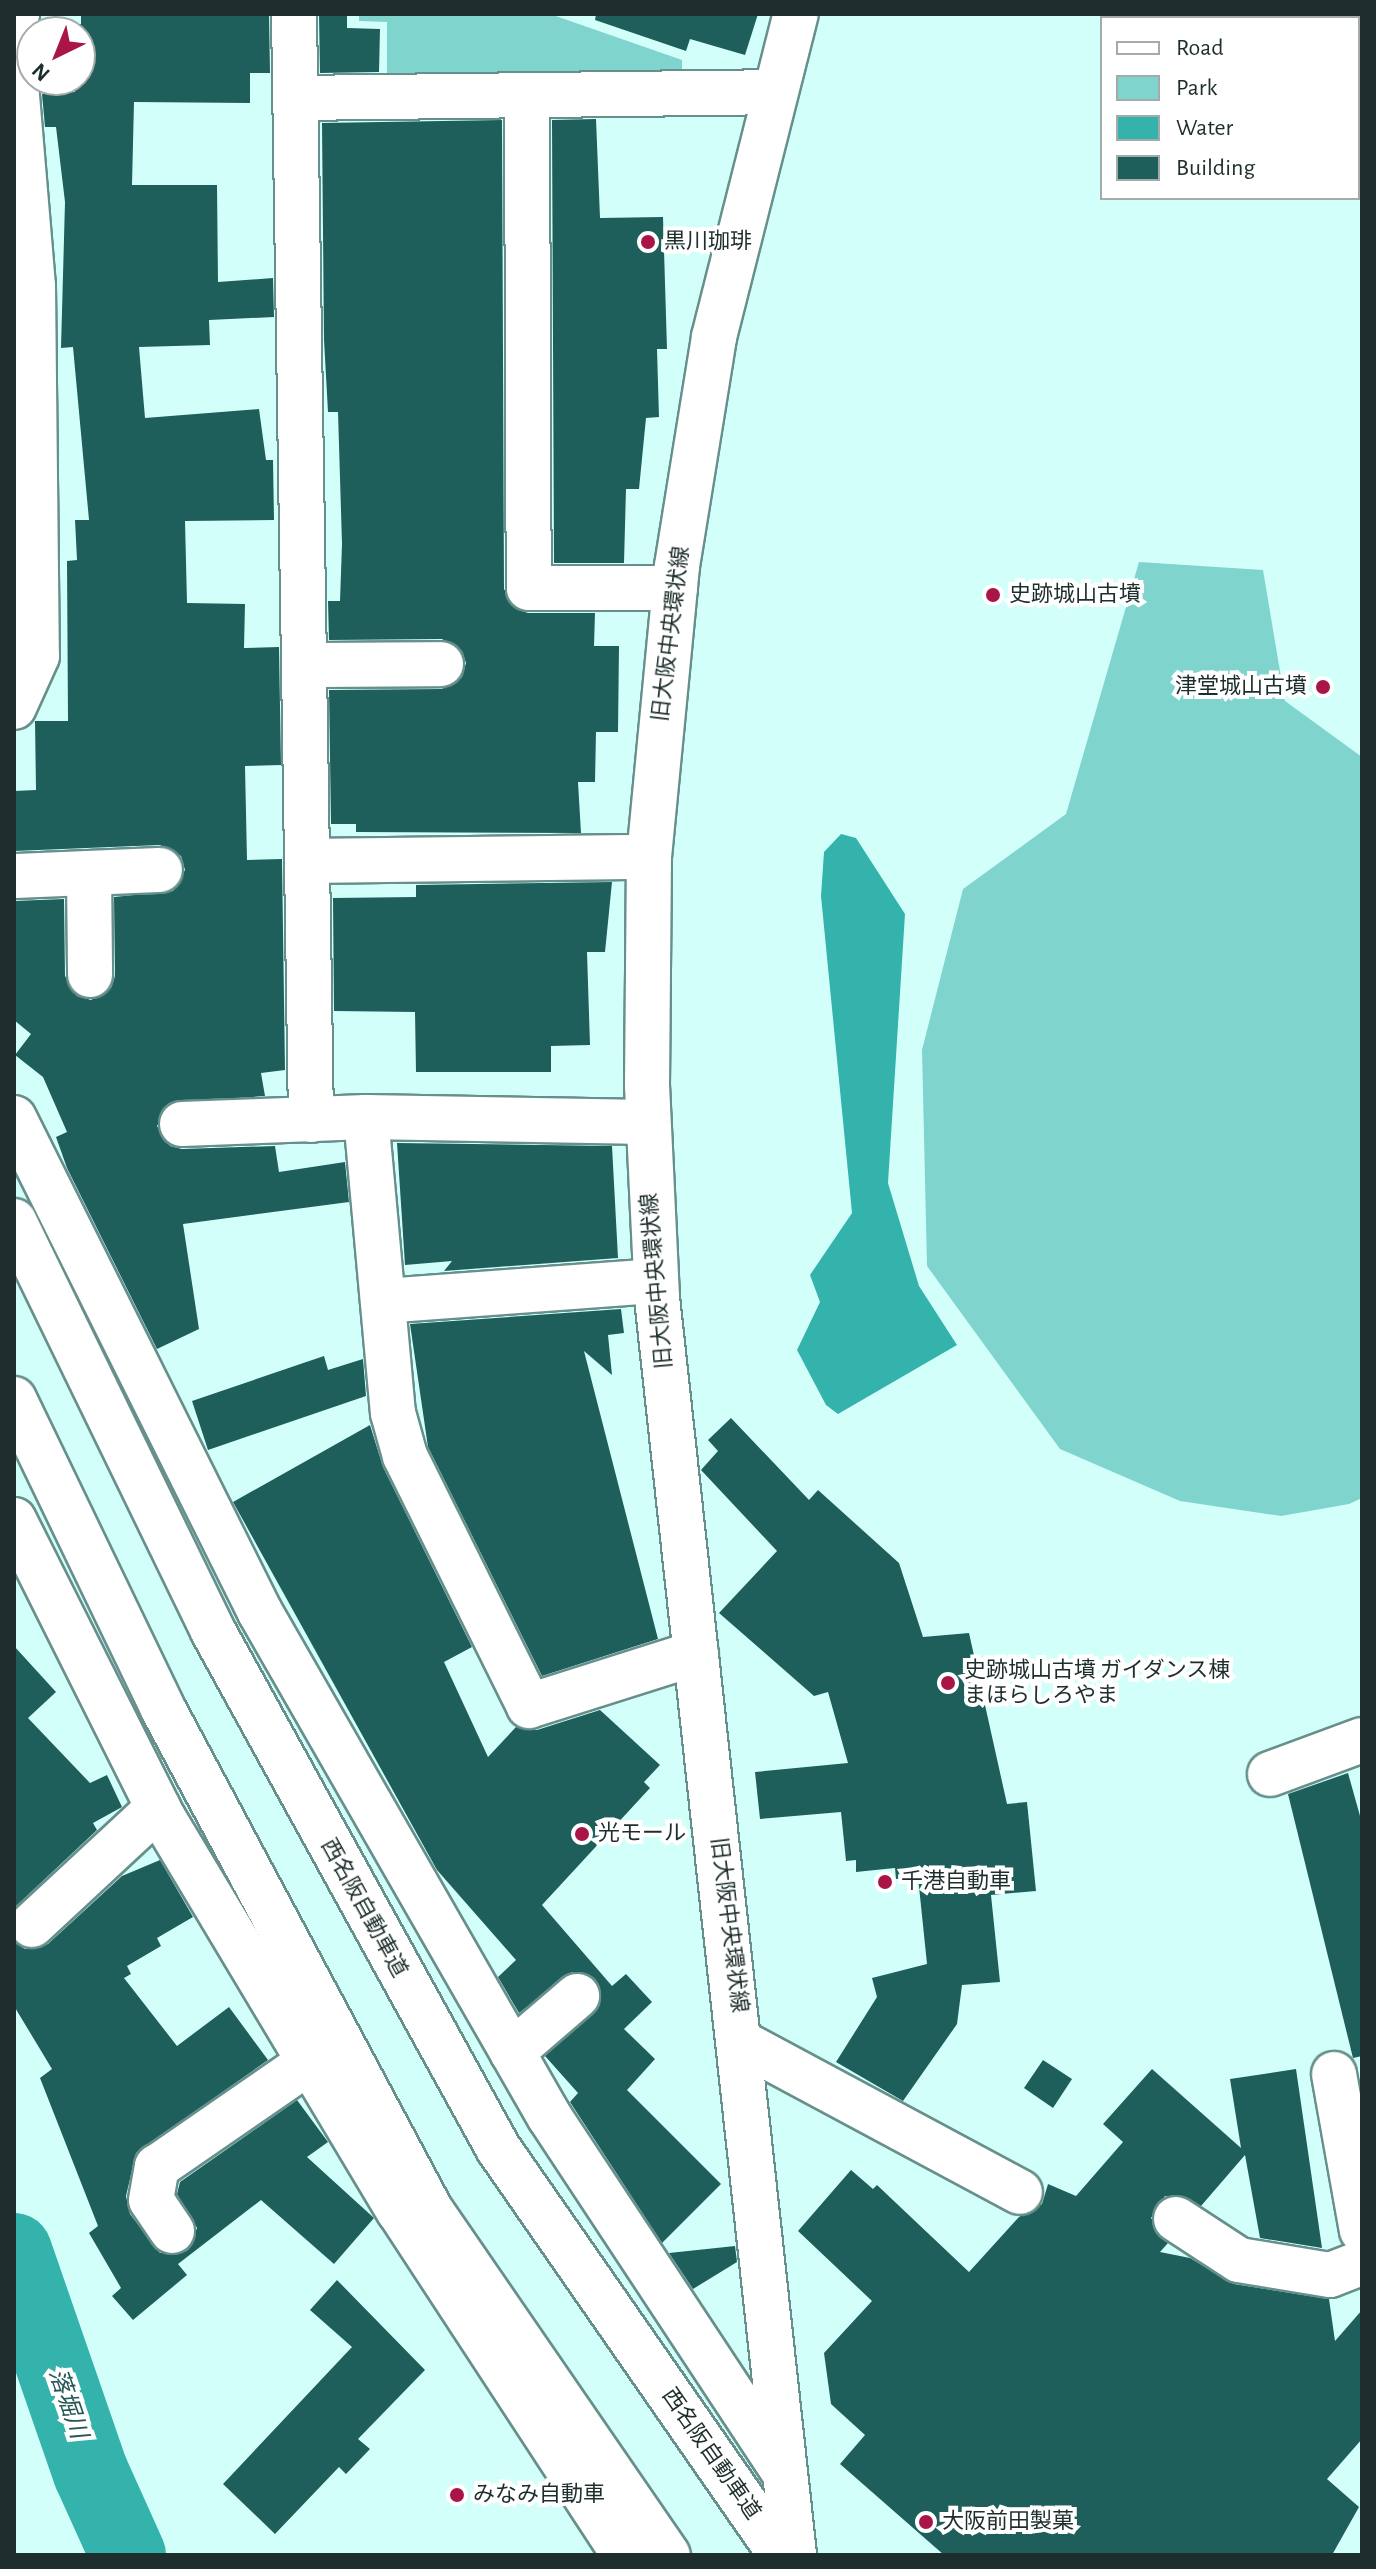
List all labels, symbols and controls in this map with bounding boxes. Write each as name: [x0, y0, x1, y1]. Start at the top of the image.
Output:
north arrow: [16, 16, 96, 96]
legend: [1100, 16, 1360, 200]
text: Road: [1176, 36, 1224, 60]
text: N: [28, 59, 54, 85]
text: Park: [1176, 76, 1217, 100]
text: Water: [1176, 116, 1233, 140]
text: Building: [1176, 156, 1255, 180]
place label: 黒川珈琲: [664, 229, 752, 255]
marker: 黒川珈琲: [639, 233, 657, 251]
street label: 旧大阪中央環状線: [647, 545, 695, 723]
place label: 史跡城山古墳: [1009, 582, 1141, 608]
marker: 史跡城山古墳: [984, 586, 1002, 604]
place label: 津堂城山古墳: [1175, 674, 1307, 700]
marker: 津堂城山古墳: [1314, 678, 1332, 696]
street label: 旧大阪中央環状線: [636, 1192, 678, 1370]
place label: 史跡城山古墳 ガイダンス棟 まほらしろやま: [964, 1657, 1232, 1708]
marker: 史跡城山古墳 ガイダンス棟 まほらしろやま: [939, 1674, 957, 1692]
place label: 光モール: [598, 1821, 686, 1847]
marker: 光モール: [573, 1825, 591, 1843]
street label: 西名阪自動車道: [315, 1834, 413, 1982]
street label: 旧大阪中央環状線: [705, 1836, 753, 2014]
place label: 千港自動車: [901, 1869, 1011, 1895]
marker: 千港自動車: [876, 1873, 894, 1891]
water label: 落堀川: [42, 2365, 92, 2443]
street label: 西名阪自動車道: [656, 2383, 766, 2525]
place label: みなみ自動車: [473, 2482, 605, 2508]
marker: みなみ自動車: [448, 2486, 466, 2504]
place label: 大阪前田製菓: [942, 2509, 1074, 2535]
marker: 大阪前田製菓: [917, 2513, 935, 2531]

